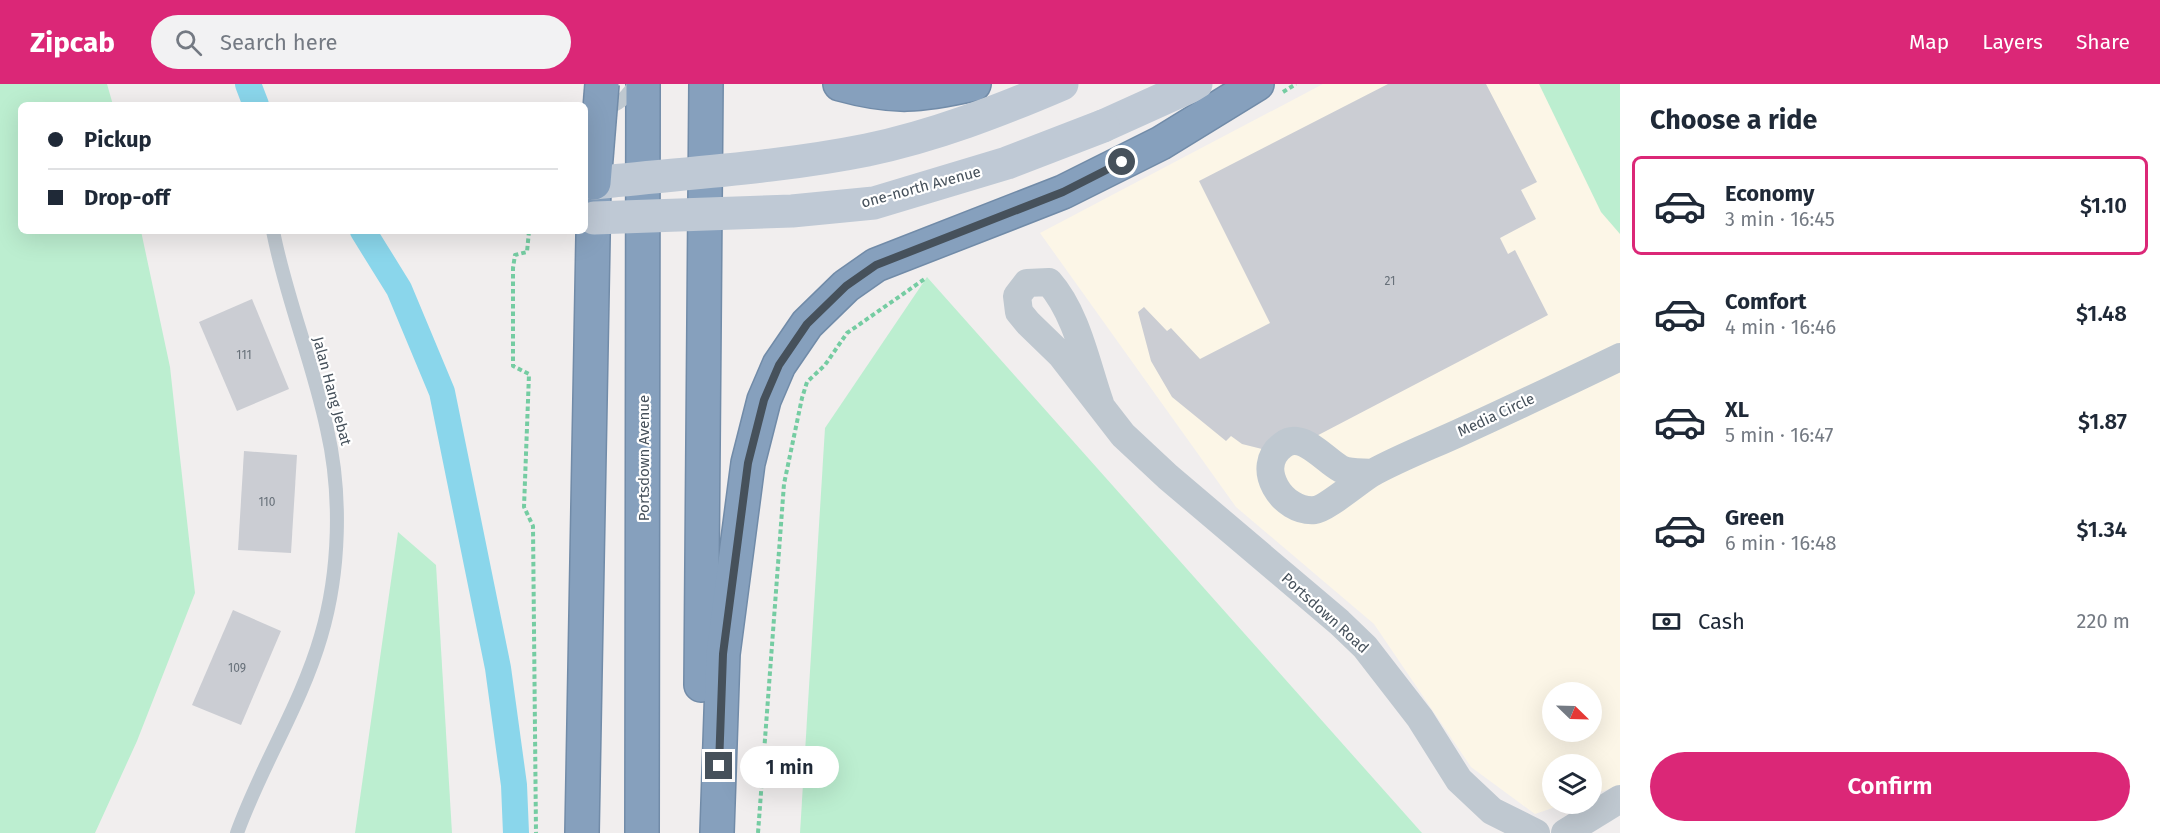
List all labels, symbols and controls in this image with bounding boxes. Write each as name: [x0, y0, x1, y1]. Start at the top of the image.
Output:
search box: [151, 15, 571, 69]
text: Zipcab: [30, 26, 115, 59]
icon: search: [172, 26, 205, 59]
text: Search here: [220, 29, 338, 56]
text: Map: [1909, 29, 1949, 55]
text: Layers: [1982, 29, 2043, 55]
text: Share: [2076, 29, 2130, 55]
text: Choose a ride: [1650, 104, 1817, 136]
text: Pickup: [84, 126, 152, 153]
route start: [1108, 148, 1135, 175]
street label: one-north Avenue: [859, 162, 983, 212]
icon: car: [1653, 179, 1707, 233]
text: Economy: [1725, 180, 1814, 207]
text: Drop-off: [84, 184, 170, 211]
text: $1.10: [2080, 192, 2127, 219]
text: 3 min · 16:45: [1725, 207, 1835, 231]
house number: 21: [1385, 274, 1395, 288]
icon: car: [1653, 287, 1707, 341]
text: Comfort: [1725, 288, 1806, 315]
text: $1.48: [2076, 300, 2127, 327]
text: 4 min · 16:46: [1725, 315, 1836, 339]
street label: Jalan Hang Jebat: [309, 335, 355, 448]
house number: 111: [236, 348, 252, 362]
street label: Media Circle: [1455, 389, 1537, 441]
street label: Portsdown Avenue: [635, 395, 653, 521]
icon: car: [1653, 395, 1707, 449]
text: XL: [1725, 396, 1749, 423]
text: $1.87: [2078, 408, 2127, 435]
text: 5 min · 16:47: [1725, 423, 1833, 447]
house number: 110: [259, 495, 276, 509]
icon: car: [1653, 503, 1707, 557]
text: Green: [1725, 504, 1784, 531]
text: $1.34: [2077, 516, 2127, 543]
text: 6 min · 16:48: [1725, 531, 1837, 555]
street label: Portsdown Road: [1278, 569, 1372, 657]
icon: cash: [1650, 605, 1683, 638]
text: Cash: [1698, 608, 1745, 635]
text: 220 m: [2077, 609, 2130, 633]
house number: 109: [228, 661, 246, 675]
north arrow: [1542, 682, 1602, 742]
map controls: [1542, 682, 1602, 814]
callout: 1 min: [740, 745, 839, 787]
route end: [705, 752, 732, 779]
button: Confirm: [1650, 752, 2130, 821]
button: layers: [1542, 754, 1602, 814]
text: 1 min: [765, 755, 814, 779]

